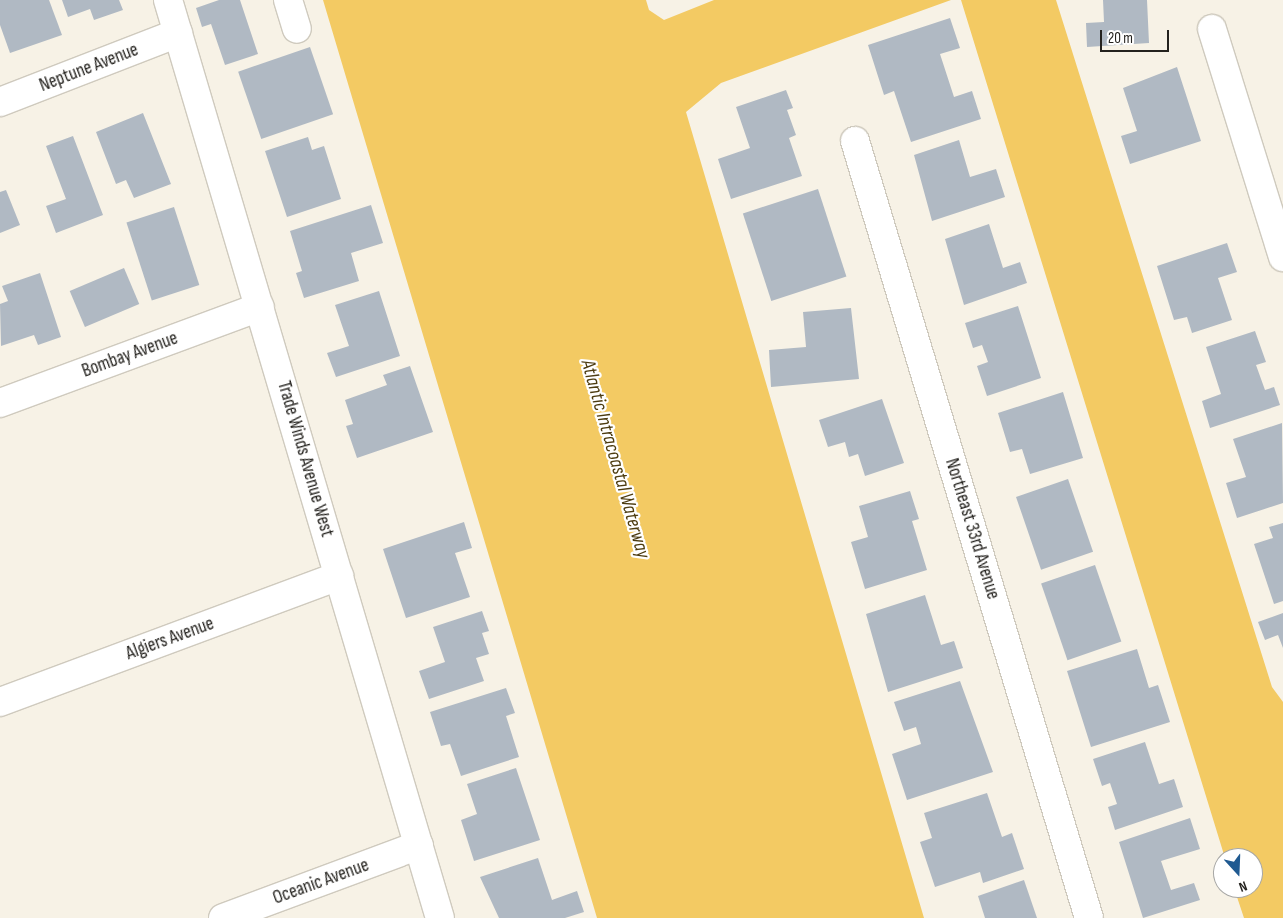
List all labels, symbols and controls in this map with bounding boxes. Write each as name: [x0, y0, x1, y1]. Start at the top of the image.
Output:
scale bar: [1103, 20, 1172, 52]
text: 20 m: [1108, 29, 1133, 48]
street label: Neptune Avenue: [36, 39, 142, 97]
street label: Bombay Avenue: [79, 327, 181, 383]
water label: Atlantic Intracoastal Waterway: [575, 357, 655, 561]
street label: Trade Winds Avenue West: [272, 379, 338, 539]
street label: Northeast 33rd Avenue: [940, 456, 1004, 602]
street label: Algiers Avenue: [123, 613, 217, 665]
north arrow: [1213, 848, 1263, 898]
street label: Oceanic Avenue: [270, 854, 372, 910]
text: N: [1237, 877, 1249, 896]

